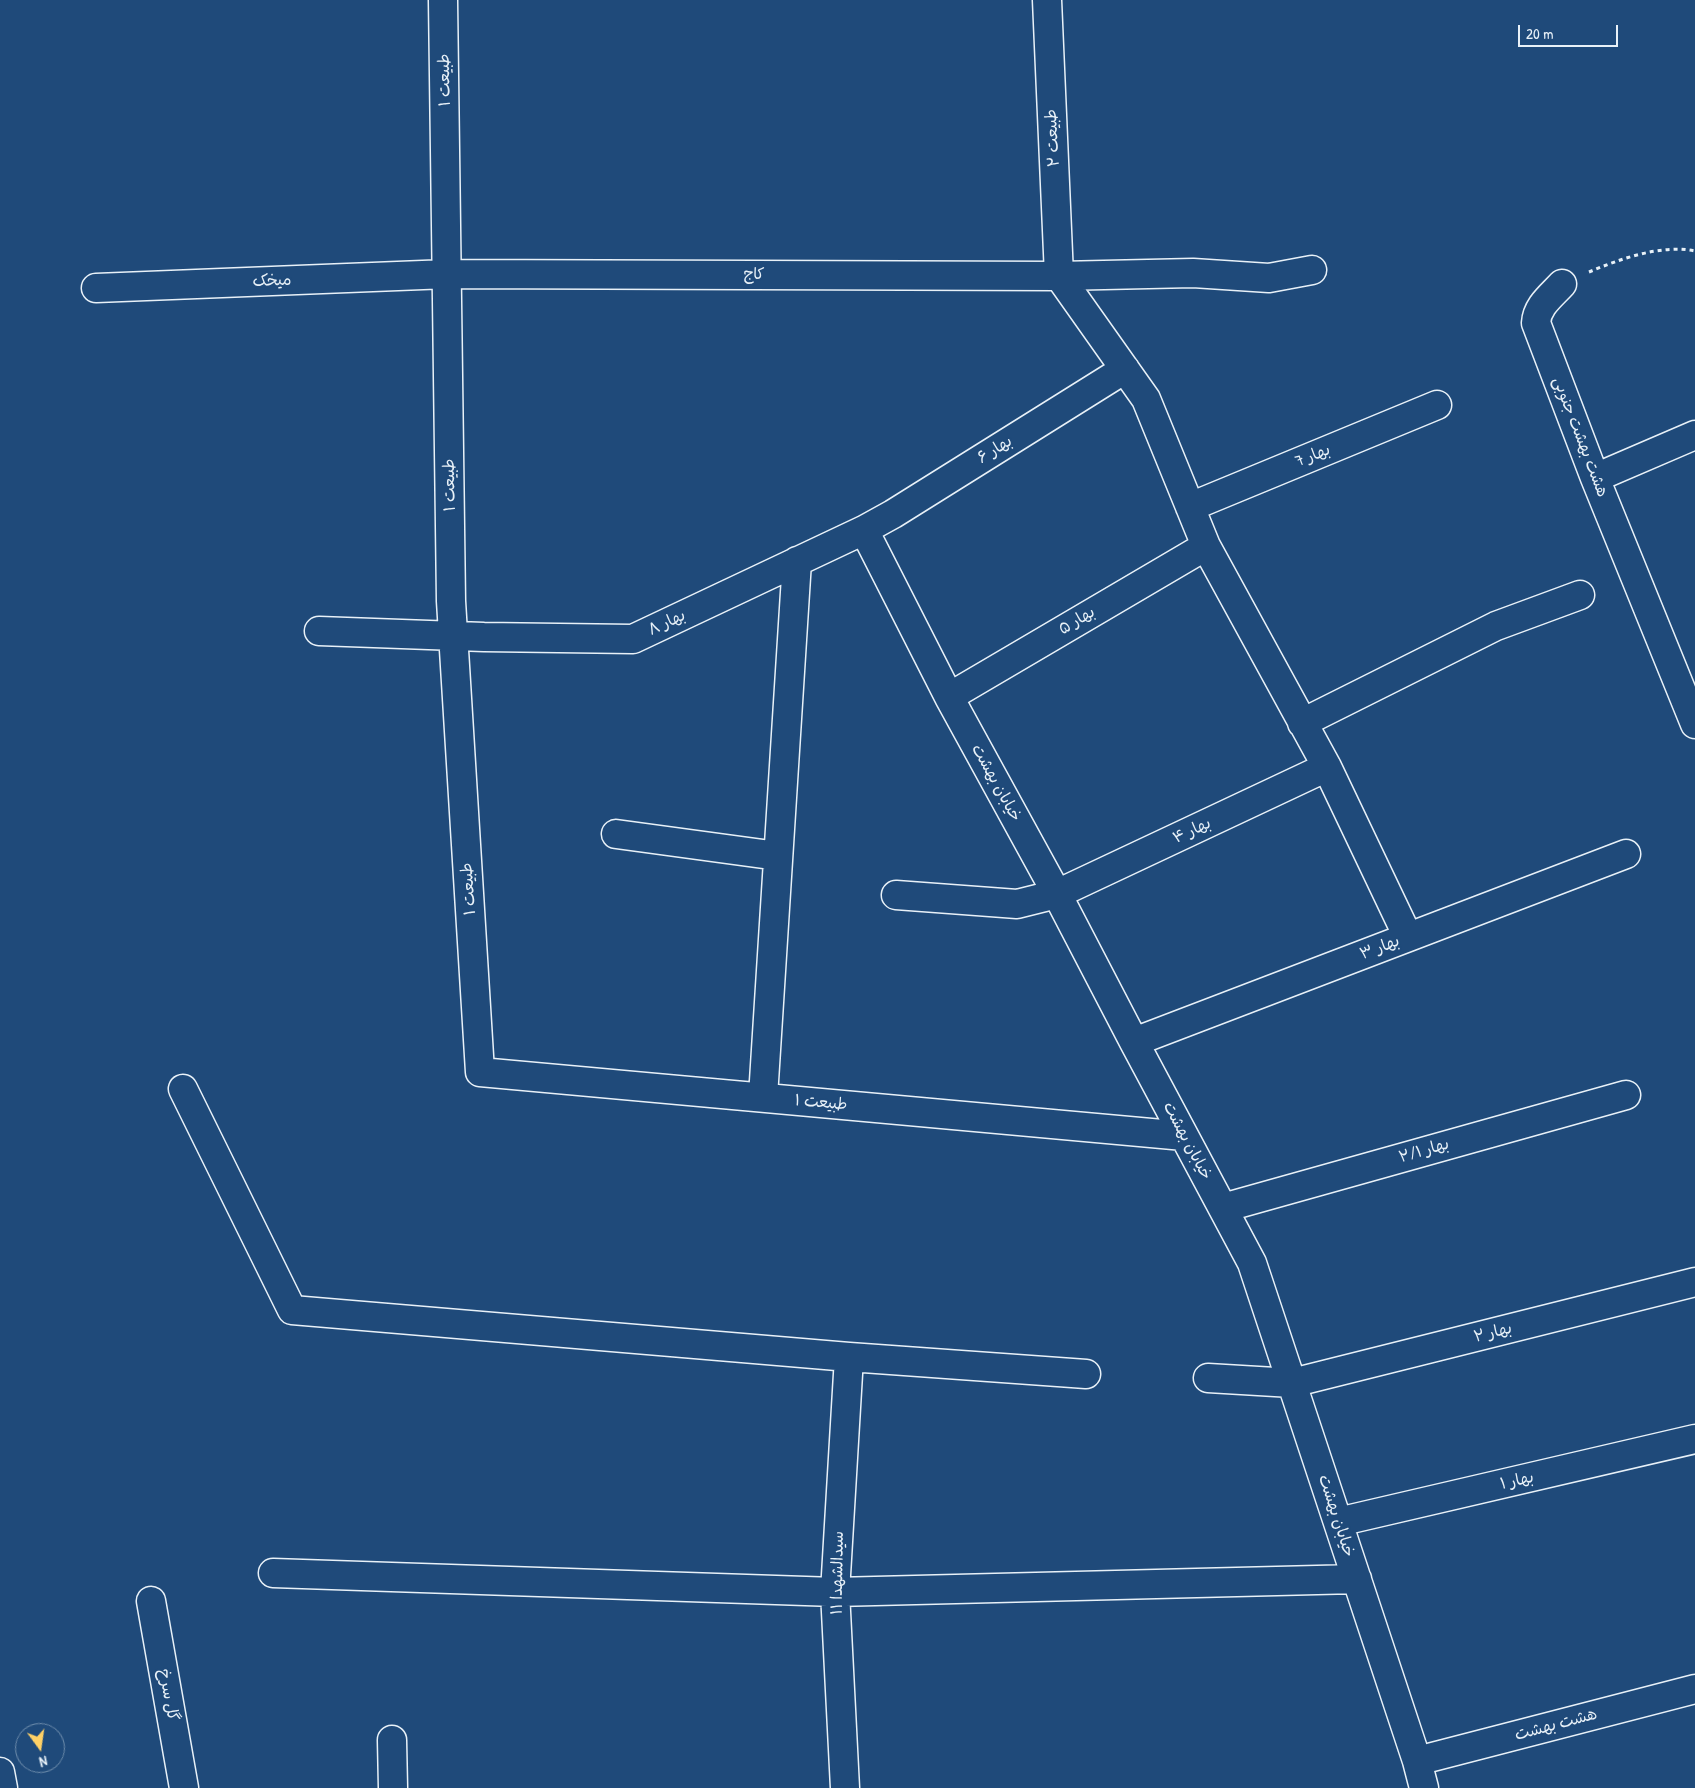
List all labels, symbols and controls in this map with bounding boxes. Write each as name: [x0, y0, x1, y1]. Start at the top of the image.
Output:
scale bar: [1520, 15, 1620, 47]
text: 20 m: [1526, 23, 1553, 44]
street label: طبیعت ۱: [435, 53, 455, 107]
street label: طبیعت ۲: [1042, 109, 1064, 167]
street label: کاج: [743, 265, 765, 285]
street label: میخک: [252, 271, 292, 291]
street label: هشت بهشت جنوبی: [1548, 374, 1612, 500]
street label: بهار ۶: [974, 432, 1016, 468]
street label: بهار 7: [1293, 440, 1333, 472]
street label: طبیعت ۱: [440, 458, 460, 512]
street label: بهار ۵: [1055, 603, 1099, 639]
street label: بهار ۸: [645, 606, 689, 640]
street label: خیابان بهشت: [967, 741, 1025, 825]
street label: بهار ۴: [1170, 814, 1214, 848]
street label: طبیعت ۱: [458, 862, 480, 916]
street label: بهار ۳: [1357, 932, 1403, 964]
street label: طبیعت ۱: [794, 1091, 848, 1115]
street label: خیابان بهشت: [1158, 1099, 1216, 1183]
street label: بهار ۲/۱: [1397, 1135, 1451, 1167]
street label: بهار ۲: [1472, 1319, 1514, 1347]
street label: بهار ۱: [1498, 1468, 1536, 1494]
street label: خیابان بهشت: [1314, 1472, 1358, 1560]
street label: سیدالشهدا ۱۱: [828, 1531, 848, 1615]
street label: گل سرخ: [154, 1667, 182, 1723]
street label: هشت بهشت: [1513, 1705, 1599, 1745]
north arrow: [15, 1723, 65, 1773]
text: N: [38, 1752, 49, 1772]

